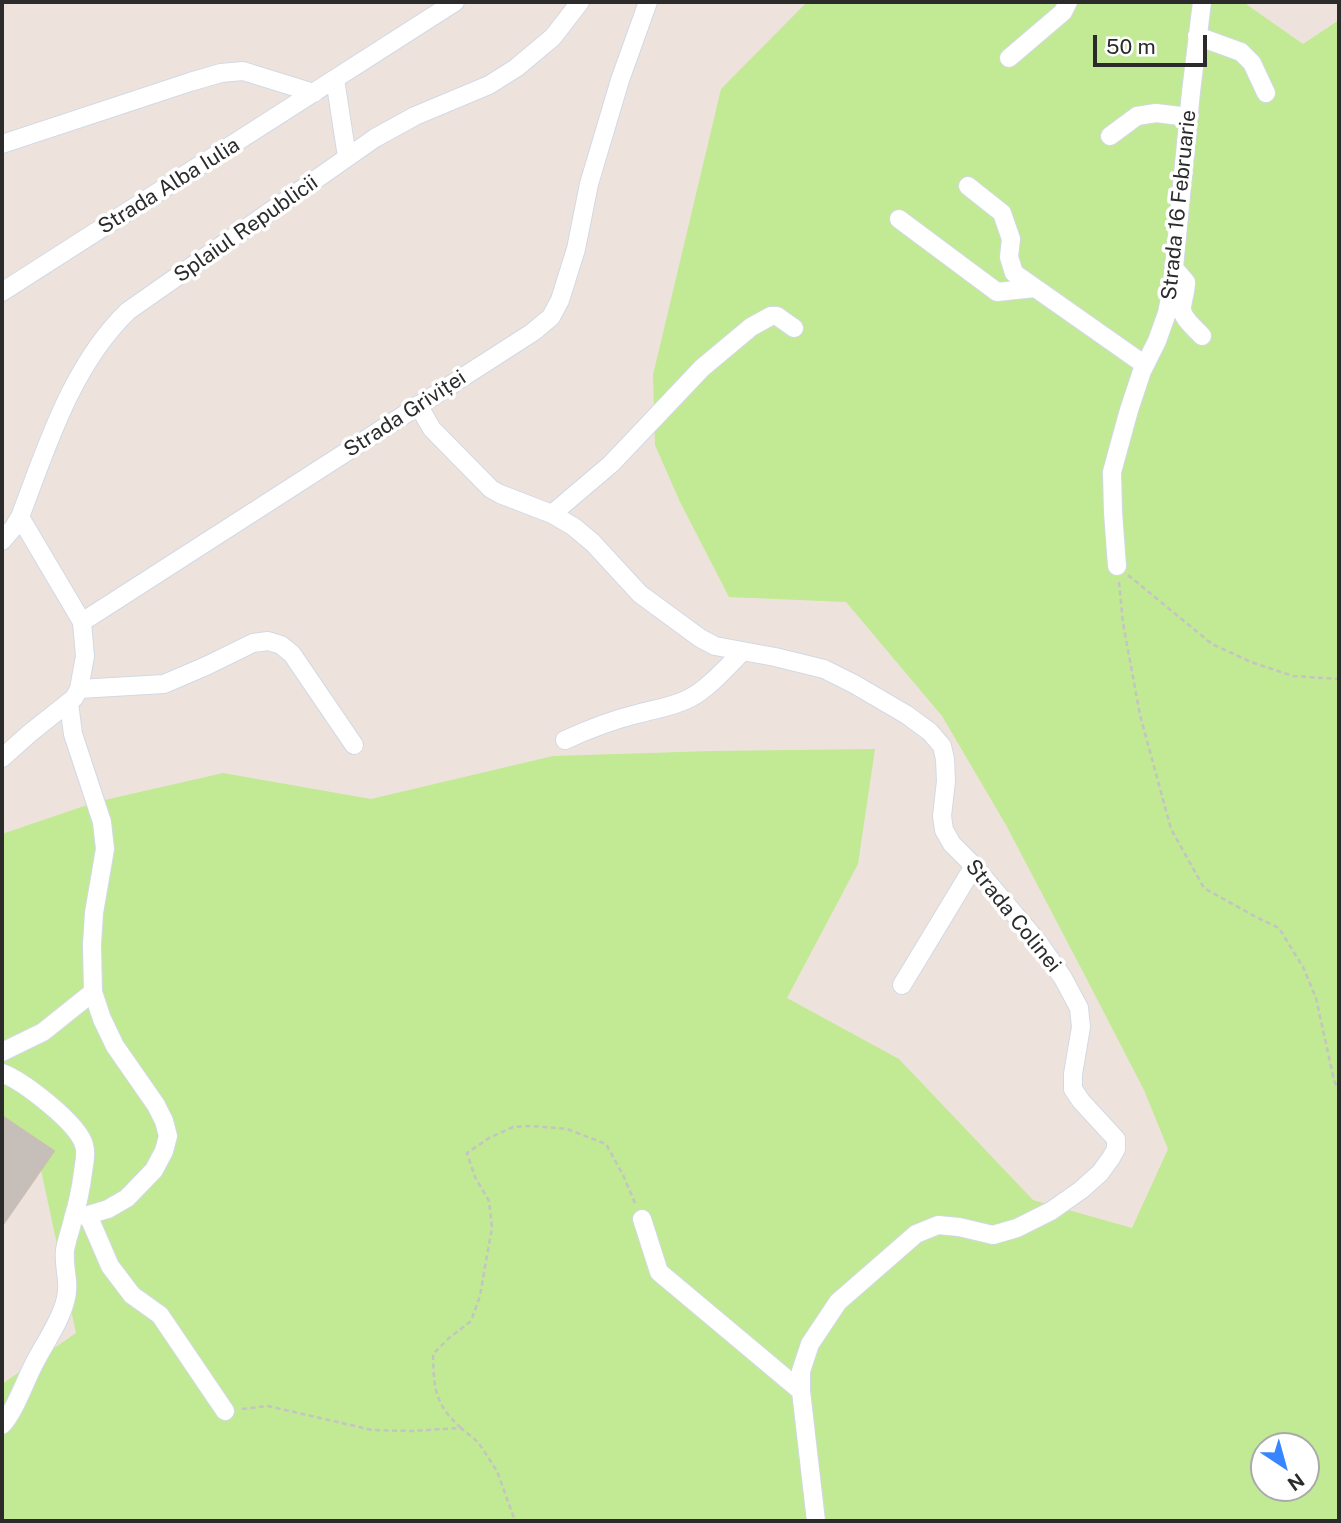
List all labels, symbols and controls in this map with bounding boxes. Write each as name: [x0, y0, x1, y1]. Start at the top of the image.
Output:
scale bar: [1096, 21, 1210, 65]
text: 50 m: [1106, 34, 1156, 59]
street label: Strada 16 Februarie: [1156, 109, 1202, 301]
street label: Strada Alba Iulia: [94, 132, 244, 240]
street label: Splaiul Republicii: [169, 170, 323, 288]
street label: Strada Griviței: [339, 365, 471, 463]
street label: Strada Colinei: [960, 855, 1066, 977]
north arrow: [1250, 1432, 1320, 1502]
text: N: [1284, 1469, 1309, 1496]

